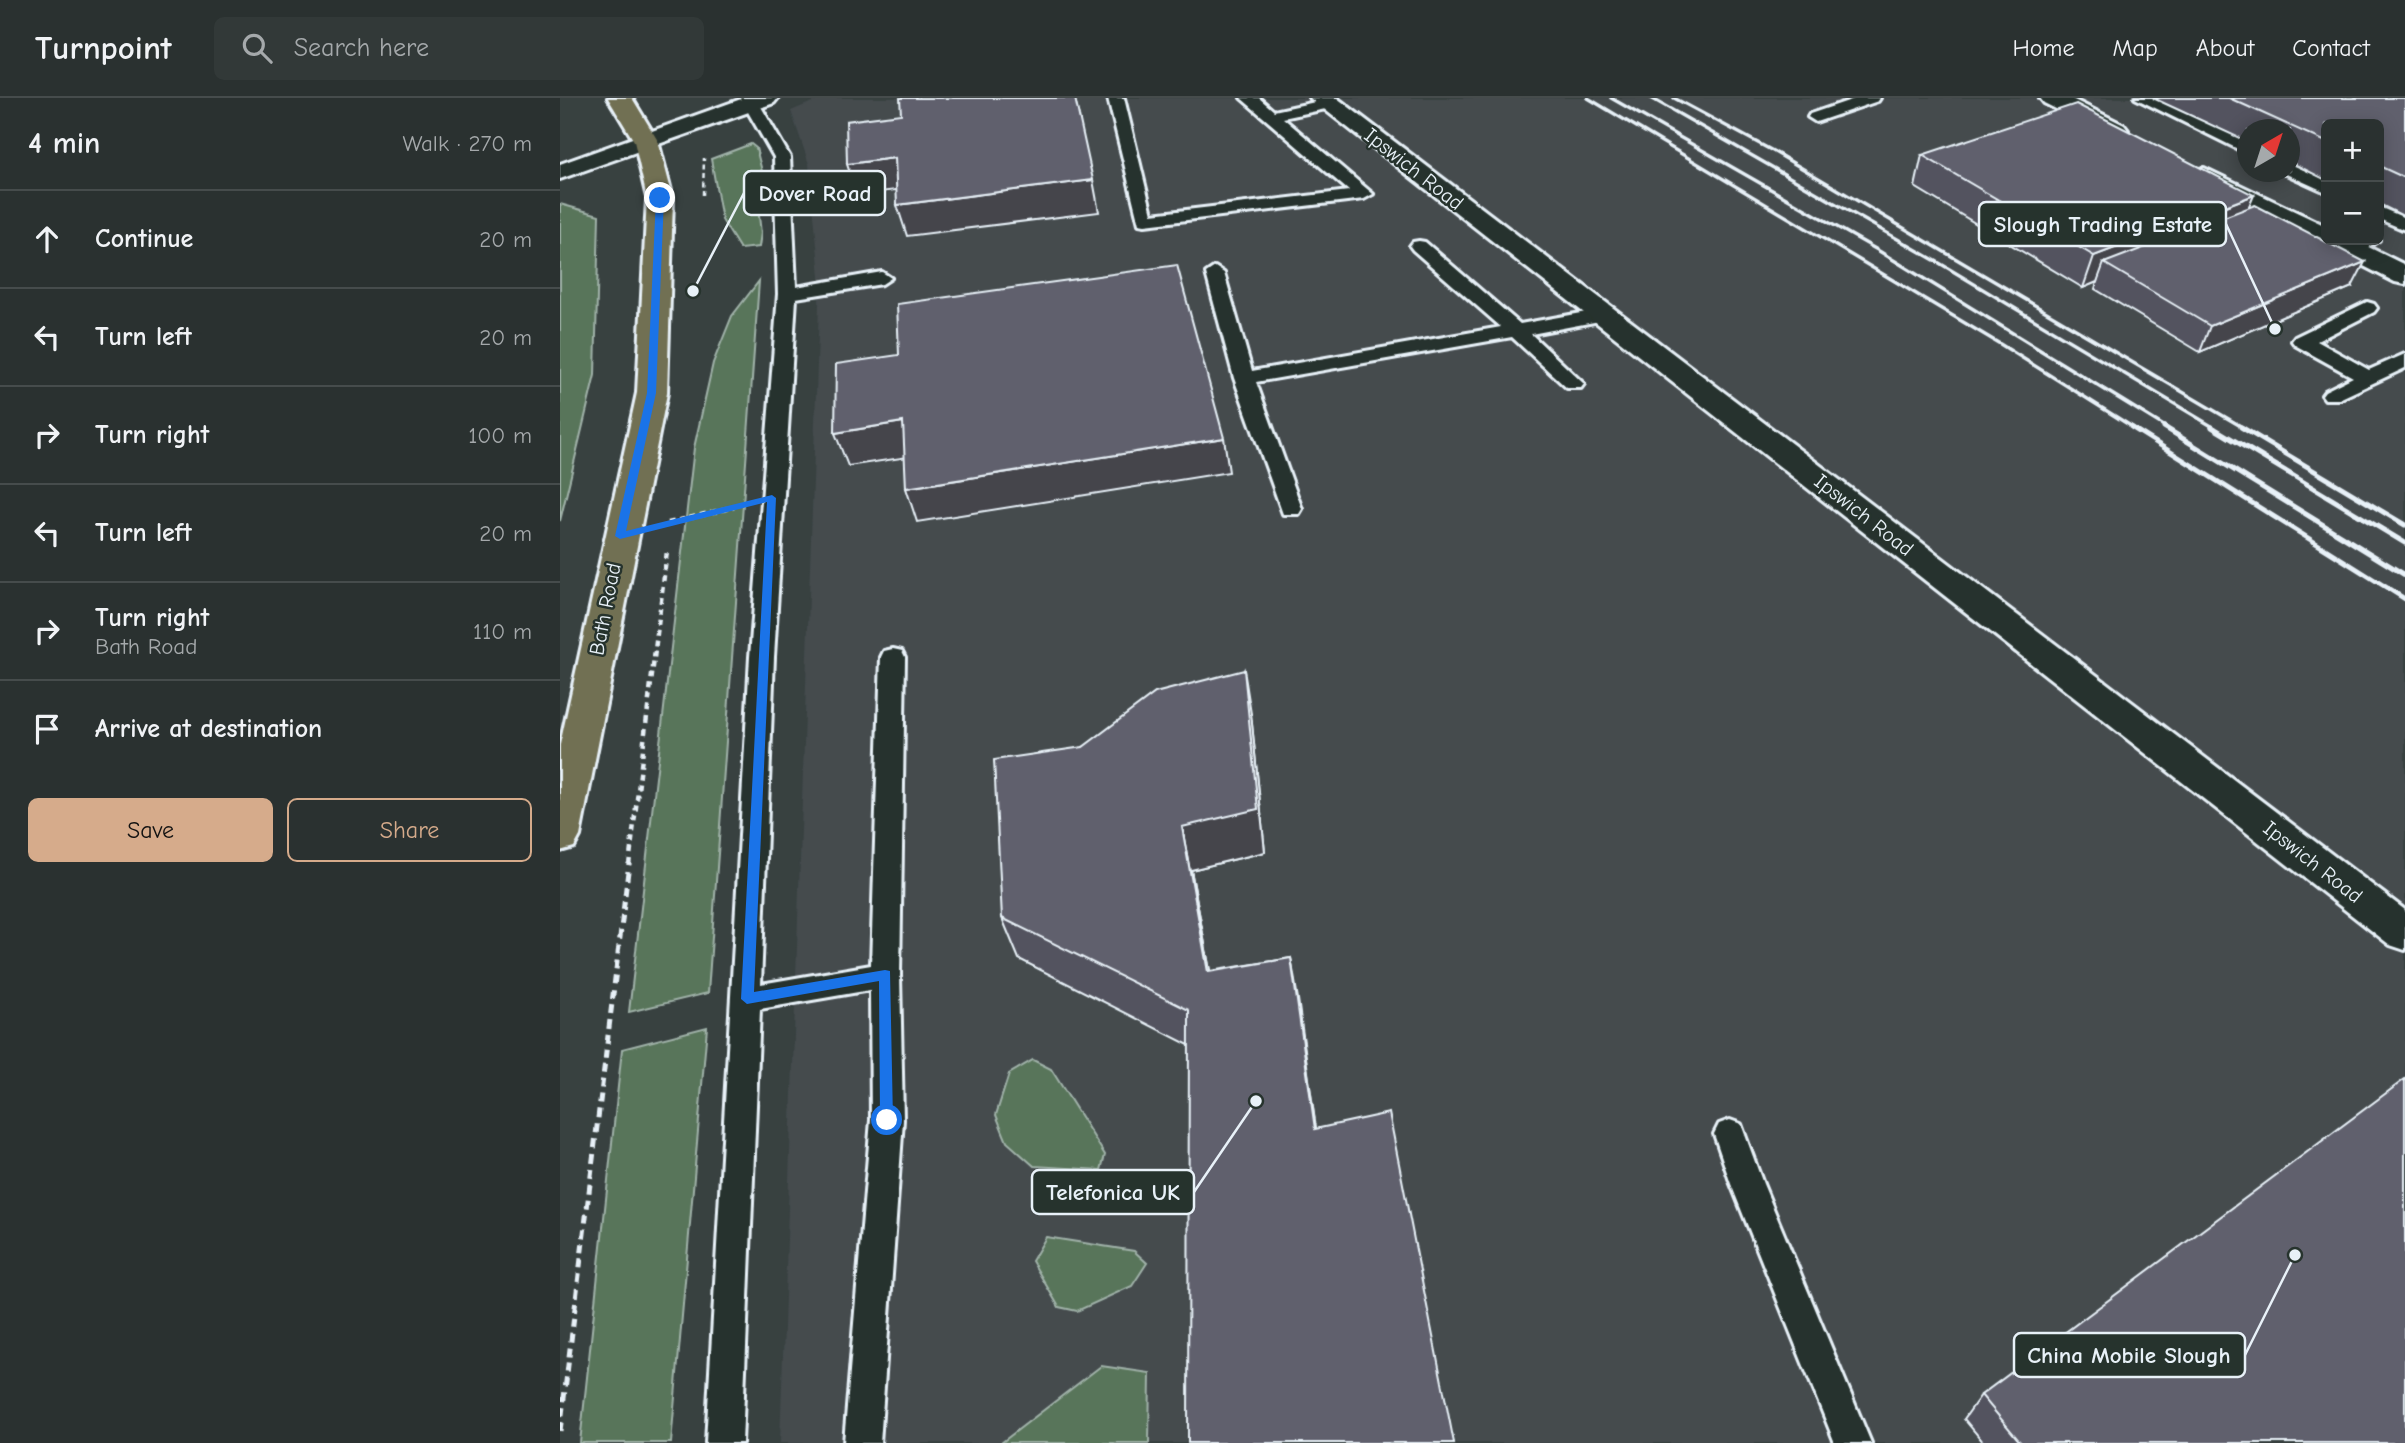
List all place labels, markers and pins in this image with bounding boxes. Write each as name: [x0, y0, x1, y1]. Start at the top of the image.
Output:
callout: Dover Road: [744, 171, 885, 215]
callout: Slough Trading Estate: [1979, 202, 2226, 246]
callout: Telefonica UK: [1032, 1170, 1194, 1214]
callout: China Mobile Slough: [2014, 1333, 2245, 1377]

